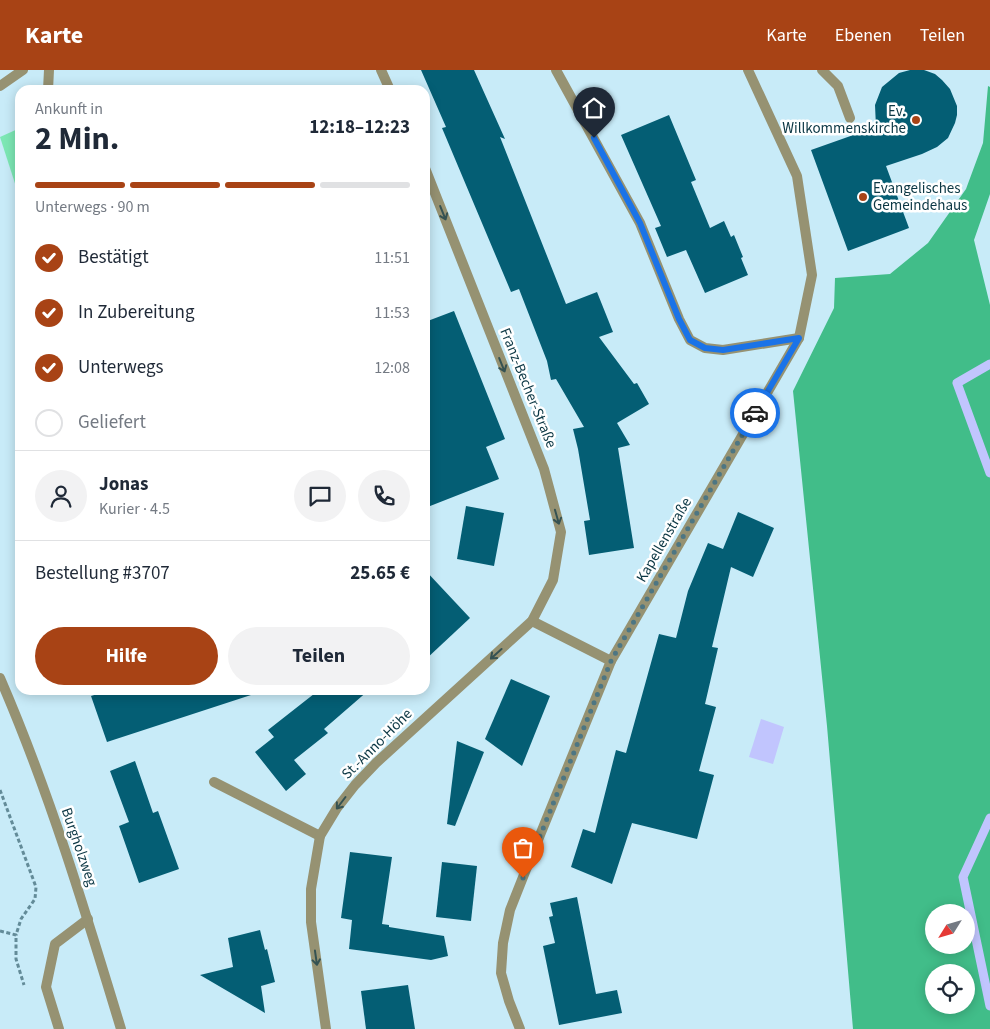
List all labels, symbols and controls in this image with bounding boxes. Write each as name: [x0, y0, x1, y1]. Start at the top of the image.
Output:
text: Karte: [25, 18, 83, 53]
text: Karte: [766, 23, 807, 48]
text: Ebenen: [835, 23, 892, 48]
text: Teilen: [920, 23, 965, 48]
pin: [573, 87, 615, 138]
icon: home: [580, 94, 608, 122]
text: Ankunft in: [35, 98, 103, 120]
place label: Ev. Willkommenskirche: [782, 101, 906, 139]
text: 12:18–12:23: [309, 114, 410, 141]
marker: Ev. Willkommenskirche: [910, 114, 922, 126]
text: 2 Min.: [35, 116, 119, 162]
place label: Evangelisches Gemeindehaus: [873, 178, 967, 216]
marker: Evangelisches Gemeindehaus: [857, 191, 869, 203]
text: Unterwegs · 90 m: [35, 196, 150, 218]
one-way arrow: [439, 205, 448, 220]
icon: check: [35, 244, 63, 272]
text: Bestätigt: [78, 244, 149, 271]
text: 11:51: [374, 247, 410, 269]
icon: check: [35, 299, 63, 327]
text: In Zubereitung: [78, 299, 195, 326]
text: 11:53: [374, 302, 410, 324]
street label: Franz-Becher-Straße: [494, 325, 562, 451]
icon: check: [35, 354, 63, 382]
text: Unterwegs: [78, 354, 164, 381]
text: 12:08: [374, 357, 410, 379]
one-way arrow: [499, 357, 508, 372]
courier: [730, 388, 780, 438]
icon: car: [741, 399, 769, 427]
text: Geliefert: [78, 409, 146, 436]
button: person: [35, 470, 87, 522]
button: chat: [294, 470, 346, 522]
button: phone: [358, 470, 410, 522]
text: Jonas: [99, 471, 149, 498]
street label: Kapellenstraße: [631, 494, 697, 586]
text: Kurier · 4.5: [99, 498, 170, 520]
one-way arrow: [553, 509, 562, 525]
text: Bestellung #3707: [35, 560, 170, 587]
text: 25.65 €: [350, 560, 410, 587]
button: Hilfe: [35, 627, 218, 685]
button: Teilen: [228, 627, 410, 685]
one-way arrow: [489, 648, 502, 660]
street label: St.-Anno-Höhe: [337, 704, 417, 784]
one-way arrow: [336, 796, 347, 809]
street label: Burgholzweg: [56, 805, 102, 889]
pin: [502, 827, 544, 878]
icon: bag: [509, 834, 537, 862]
north arrow: [925, 904, 975, 954]
map controls: [925, 904, 975, 1014]
one-way arrow: [311, 950, 321, 966]
button: locate: [925, 964, 975, 1014]

